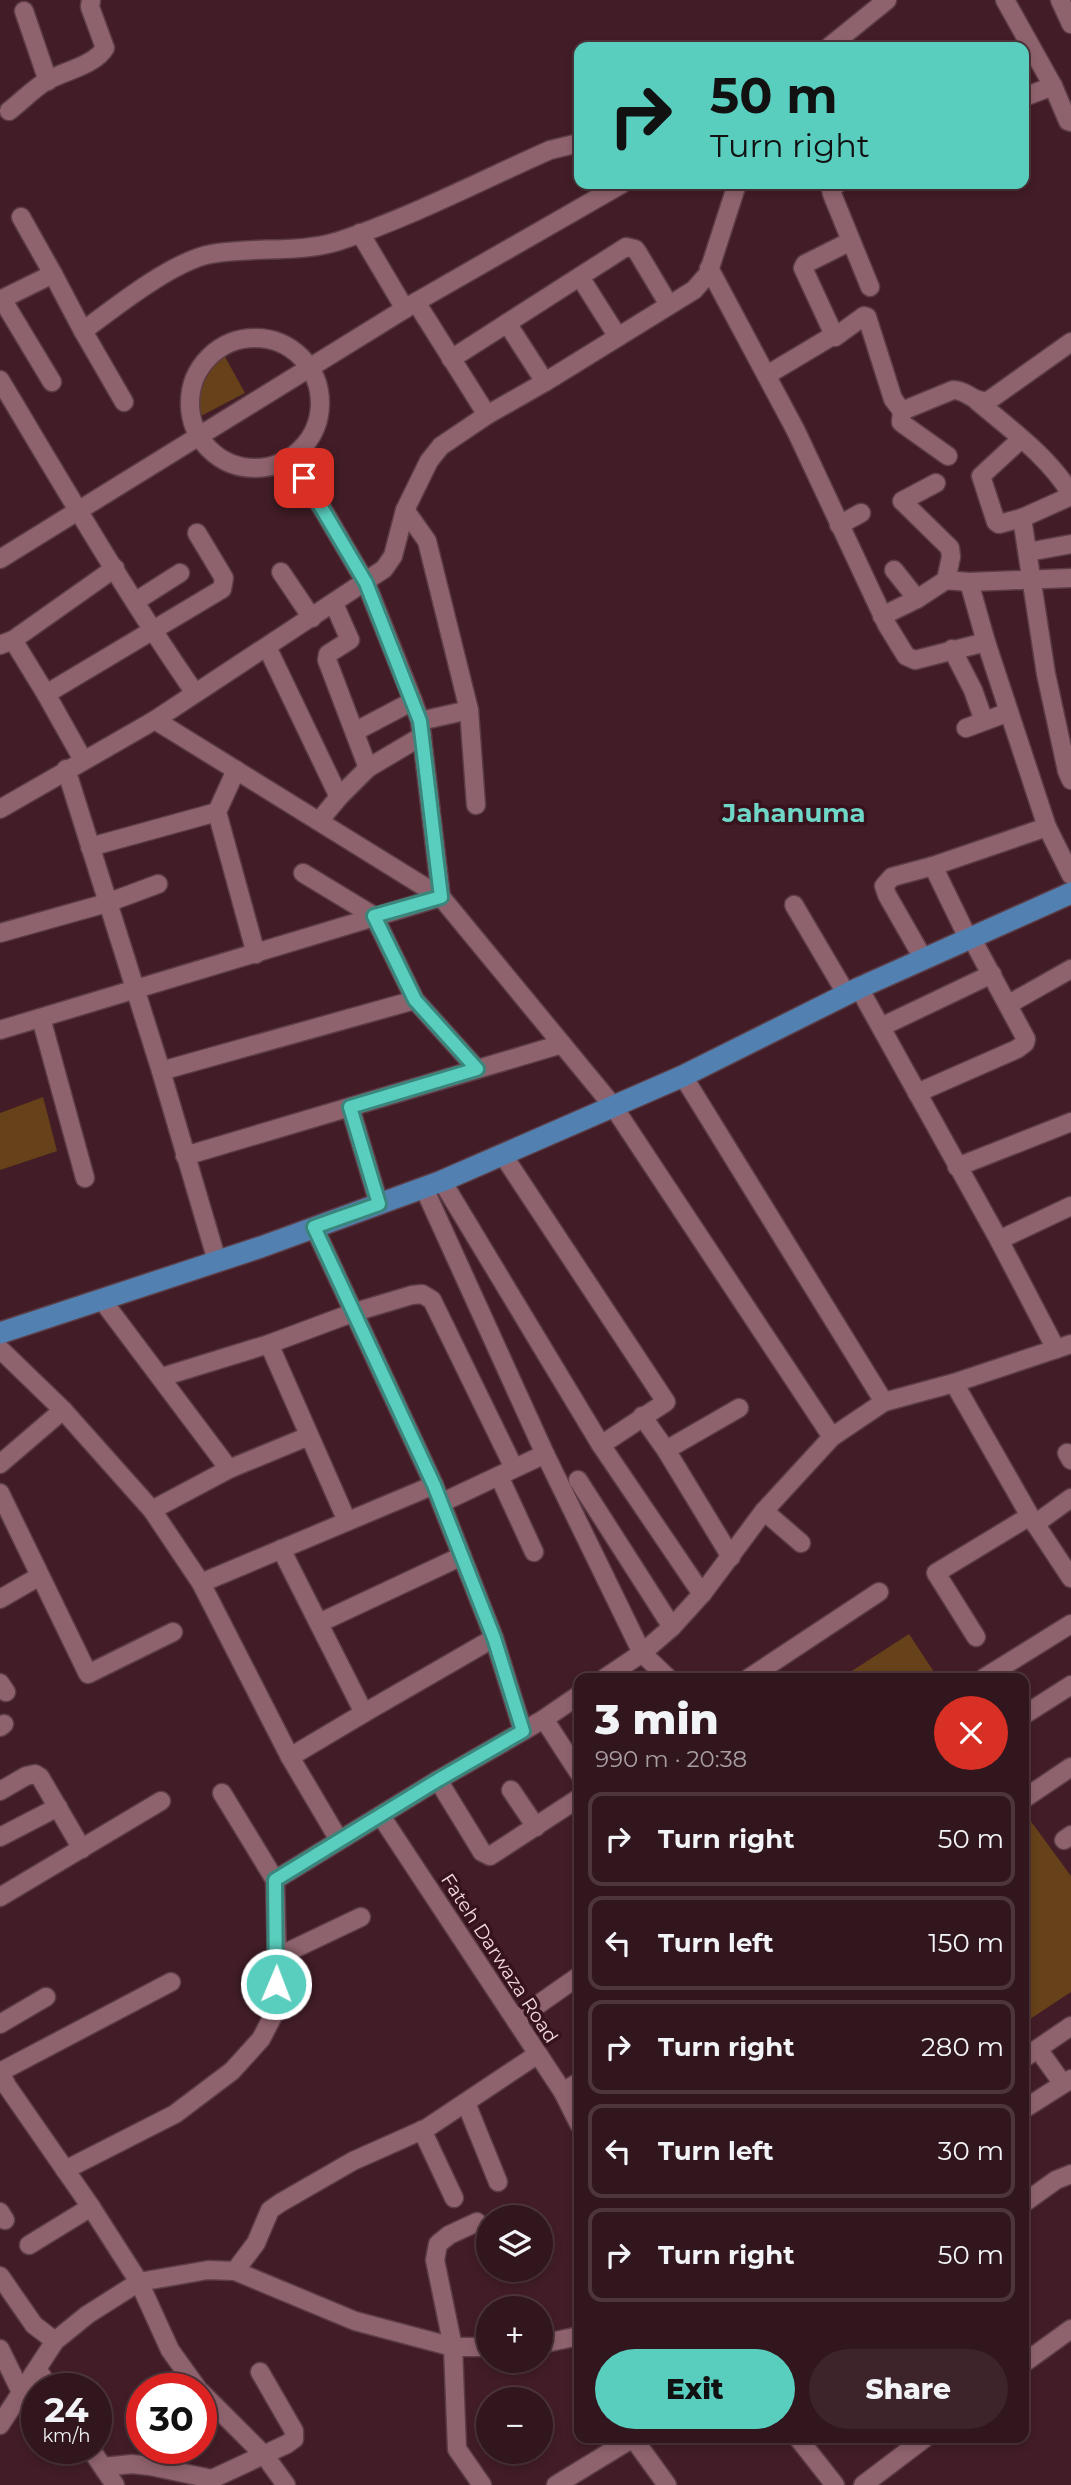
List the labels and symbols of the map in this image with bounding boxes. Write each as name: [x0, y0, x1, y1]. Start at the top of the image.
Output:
pin: [274, 448, 334, 508]
district label: Jahanuma: [721, 797, 866, 829]
street label: Fateh Darwaza Road: [436, 1869, 563, 2047]
position arrow: [239, 1947, 313, 2021]
speed limit sign: 30: [126, 2373, 217, 2464]

